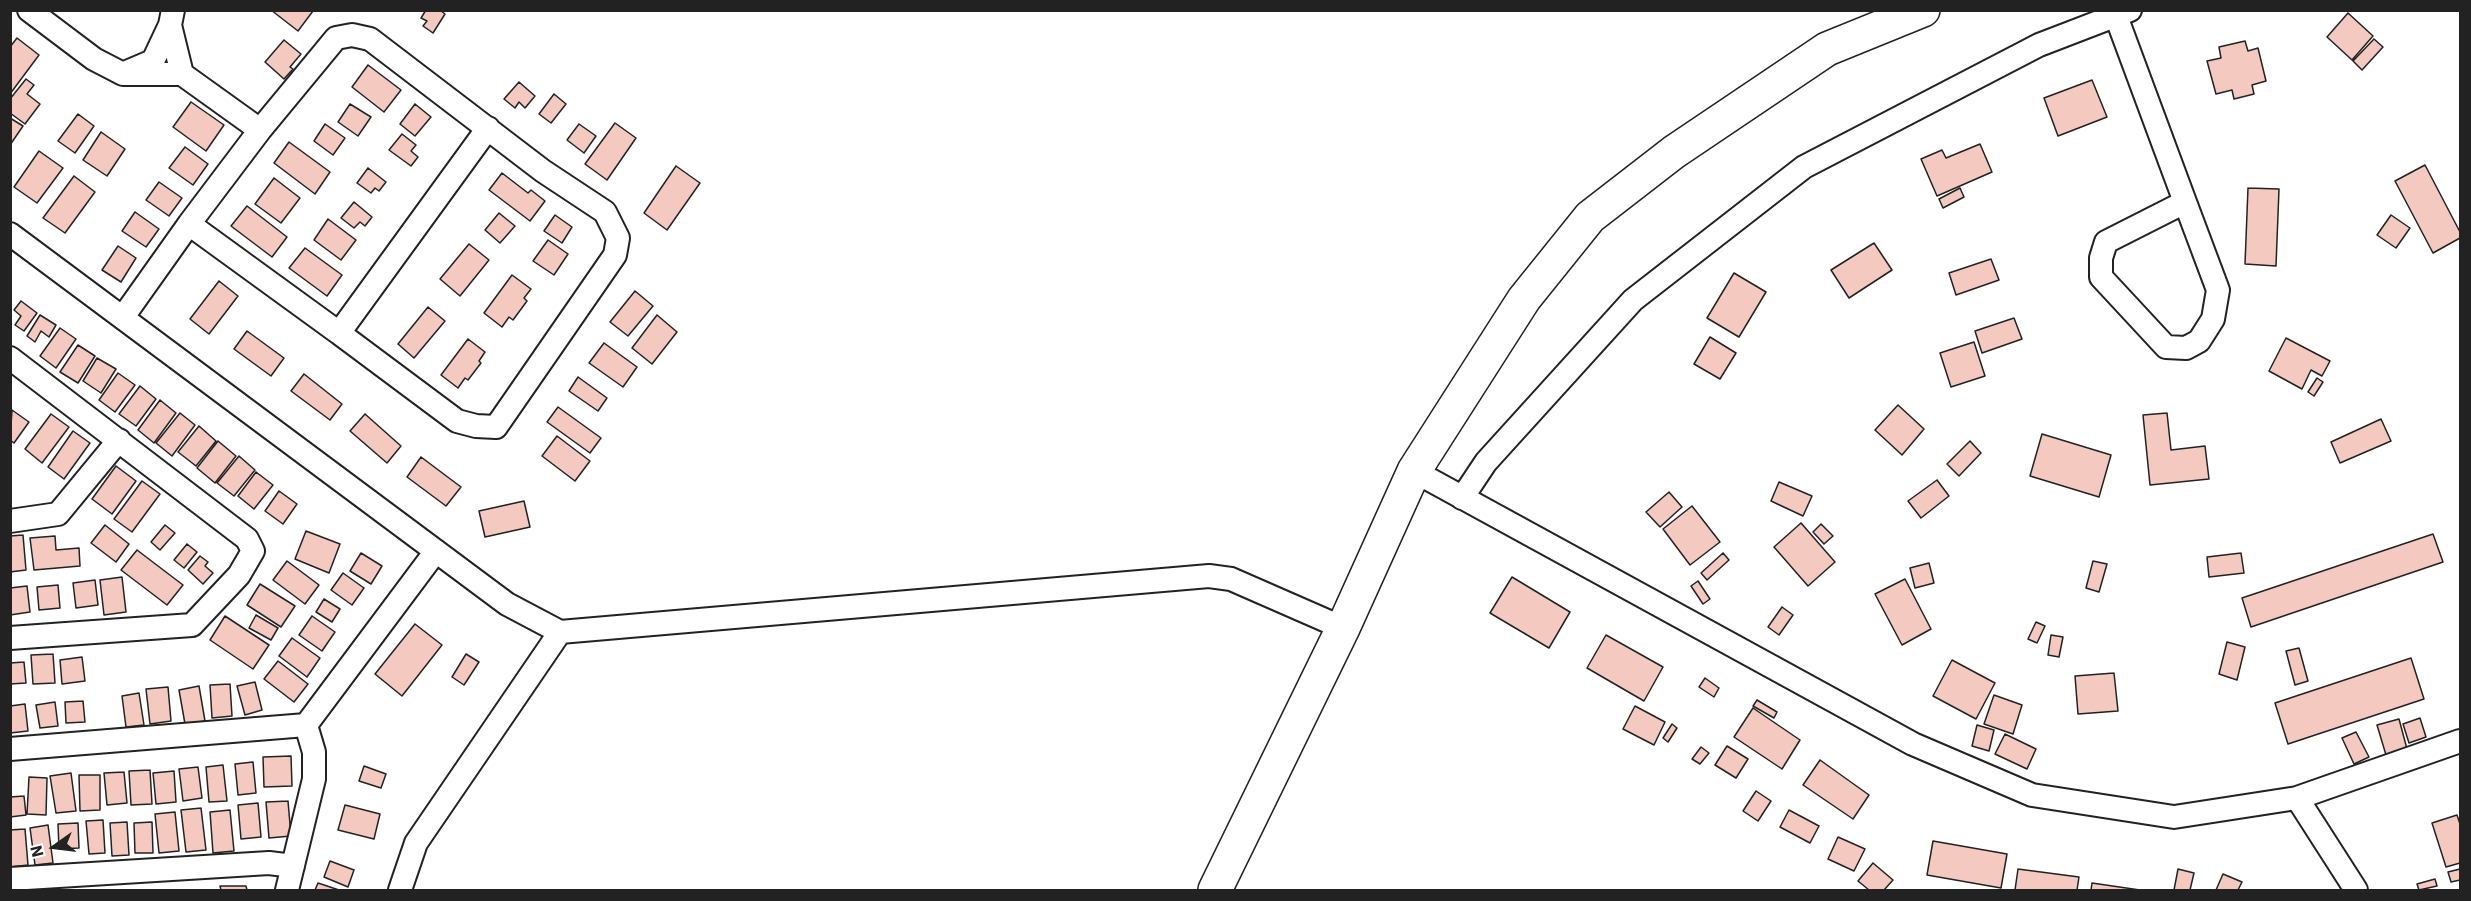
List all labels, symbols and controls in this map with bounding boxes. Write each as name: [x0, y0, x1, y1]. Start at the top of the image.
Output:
north arrow: [24, 817, 84, 877]
text: N: [25, 843, 48, 859]

